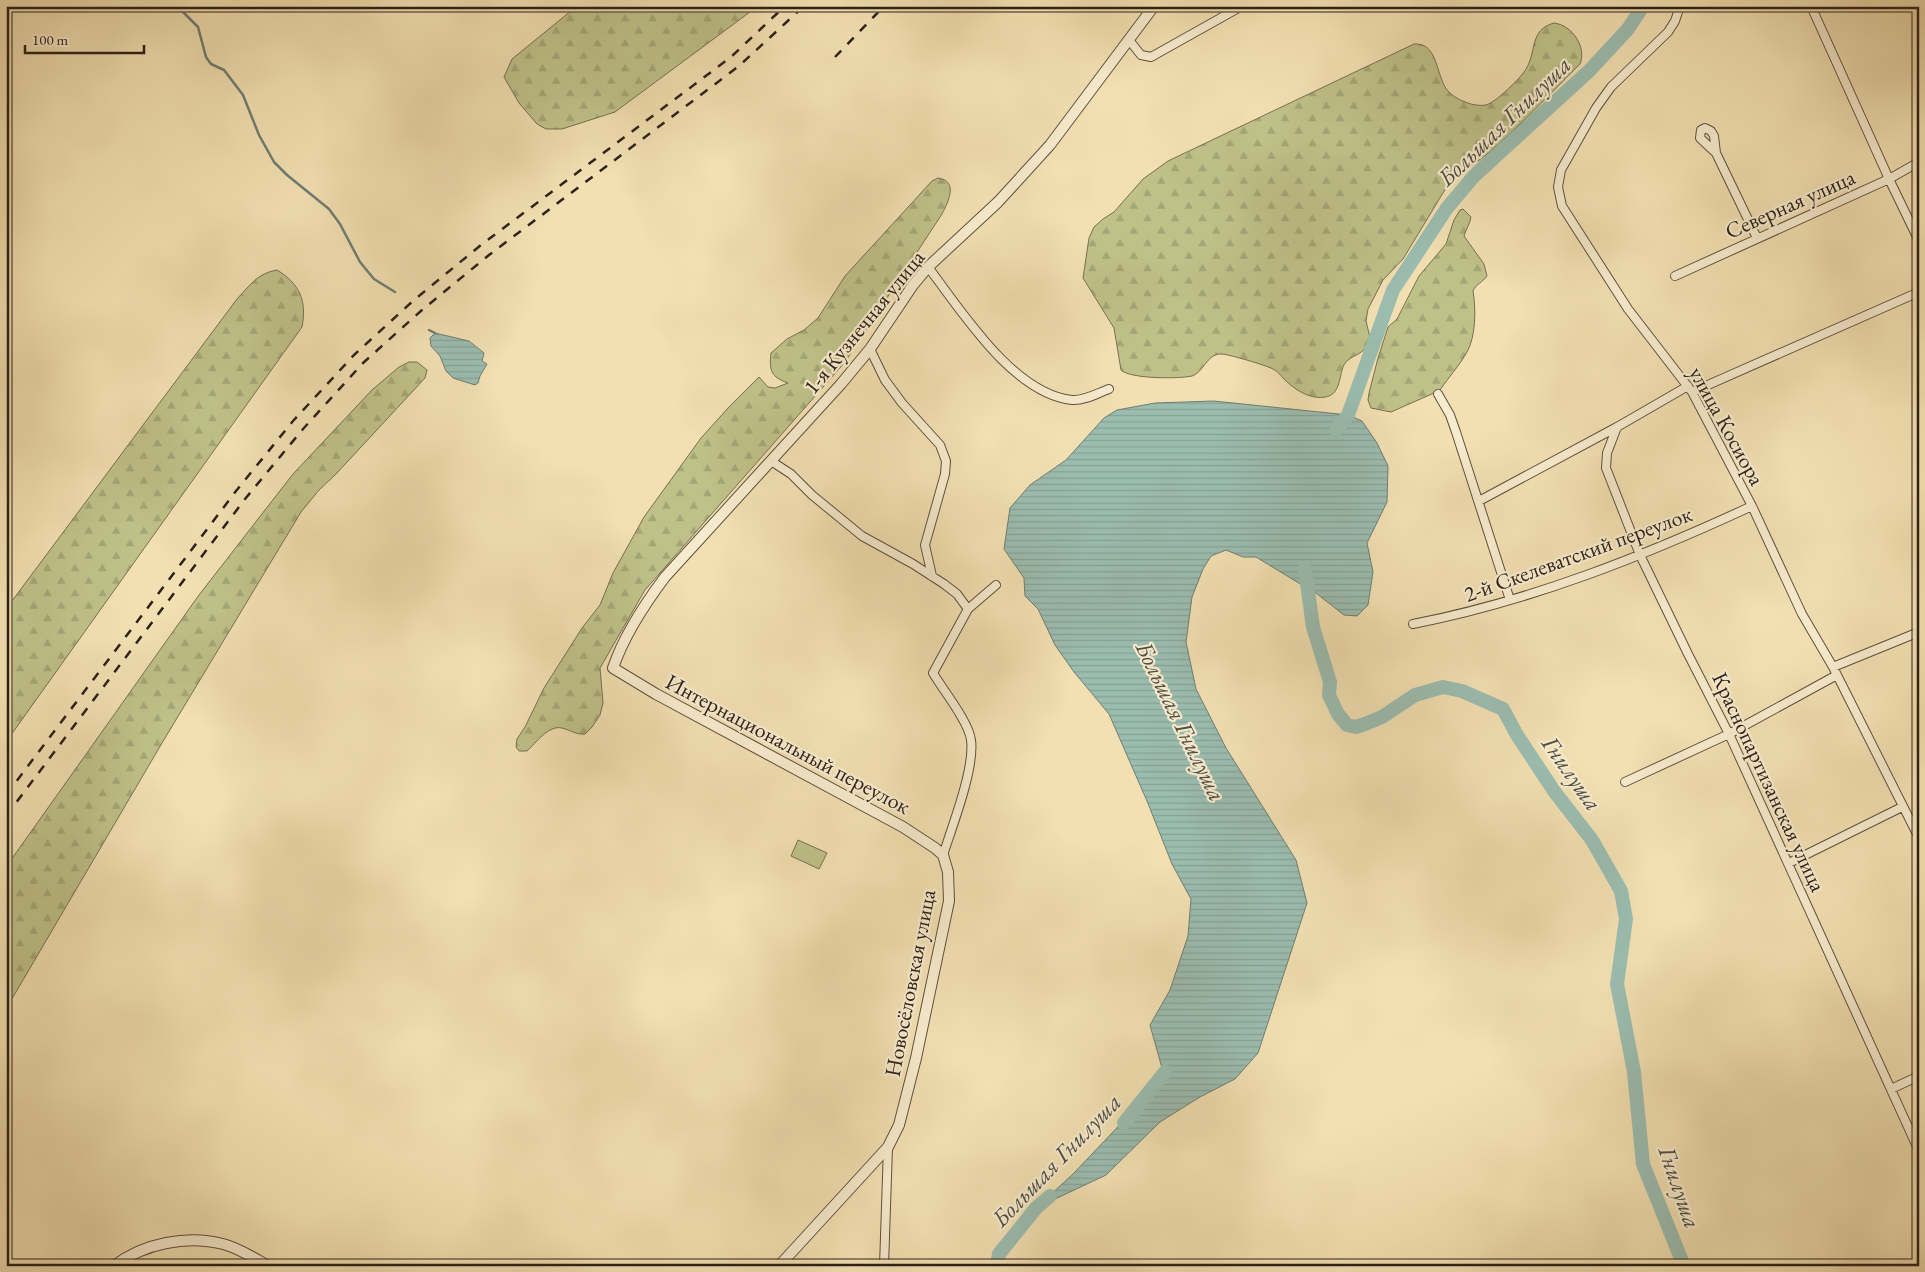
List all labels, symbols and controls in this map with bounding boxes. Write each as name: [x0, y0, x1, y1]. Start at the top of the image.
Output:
scale bar: [25, 22, 144, 54]
text: 100 m: [32, 30, 69, 49]
water label: Большая Гнилуша: [1430, 49, 1577, 193]
street label: Северная улица: [1720, 162, 1860, 246]
street label: 1-я Кузнечная улица: [797, 244, 931, 400]
street label: улица Косиора: [1682, 361, 1772, 491]
street label: 2-й Скелеватский переулок: [1460, 499, 1696, 609]
water label: Большая Гнилуша: [1128, 635, 1233, 806]
street label: Интернациональный переулок: [661, 667, 916, 821]
street label: Краснопартизанская улица: [1705, 668, 1833, 897]
water label: Гнилуша: [1534, 728, 1609, 817]
street label: Новосёловская улица: [878, 887, 942, 1079]
water label: Большая Гнилуша: [984, 1087, 1128, 1234]
water label: Гнилуша: [1651, 1141, 1708, 1232]

